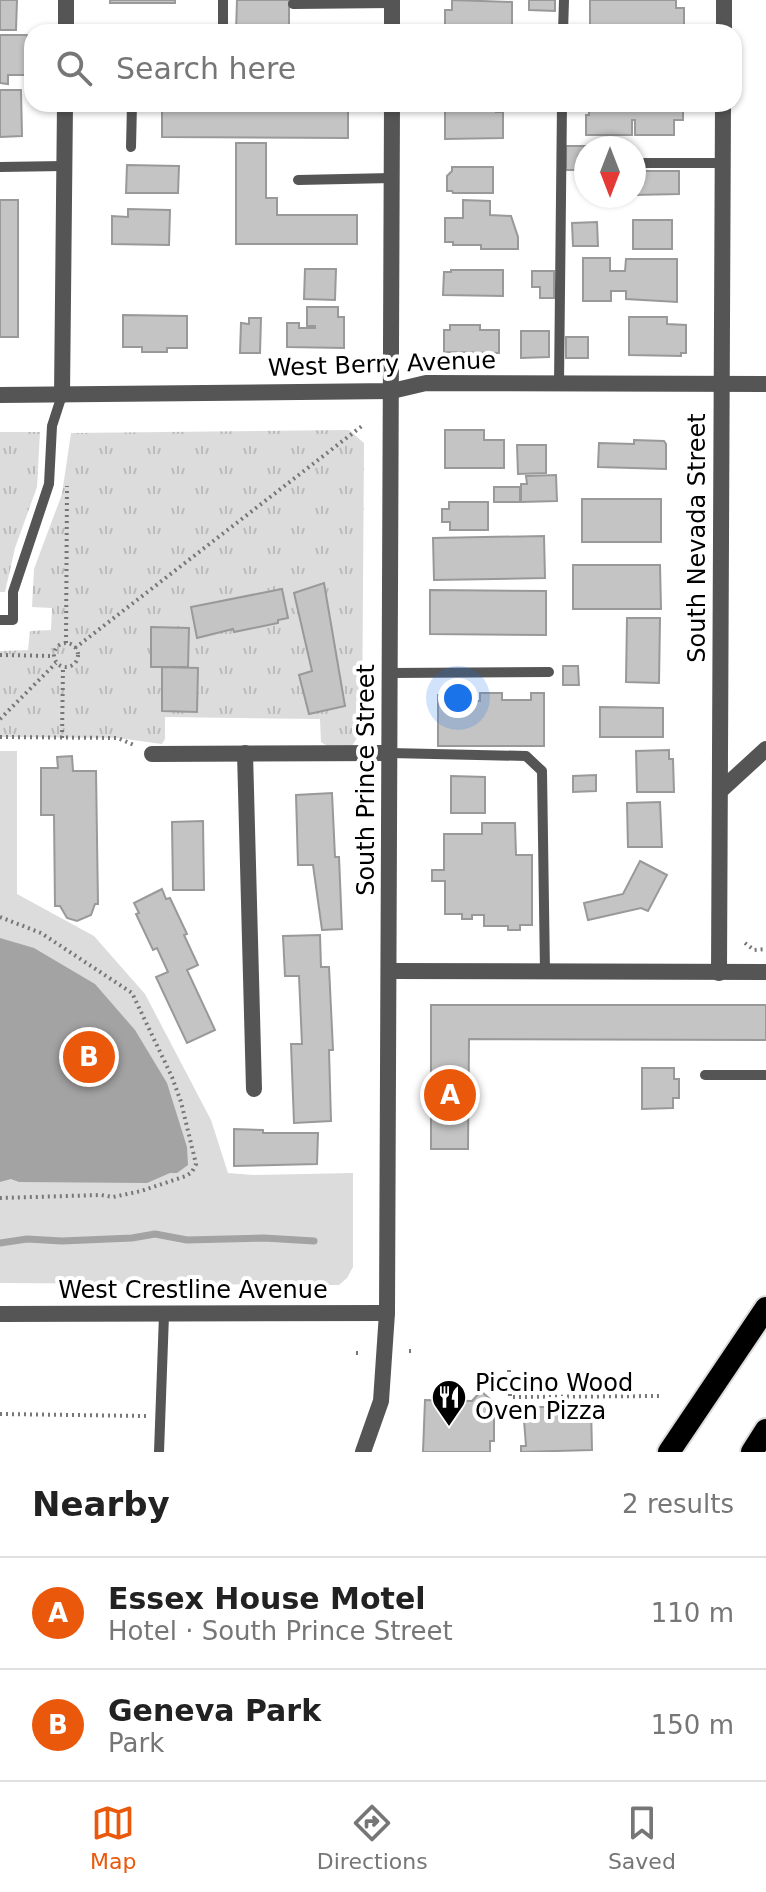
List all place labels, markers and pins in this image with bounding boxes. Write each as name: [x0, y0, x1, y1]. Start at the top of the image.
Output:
pin: B: [63, 1027, 115, 1087]
pin: A: [424, 1065, 476, 1125]
place label: Piccino Wood Oven Pizza: [475, 1369, 633, 1425]
restaurant icon: Piccino Wood Oven Pizza: [430, 1378, 468, 1428]

